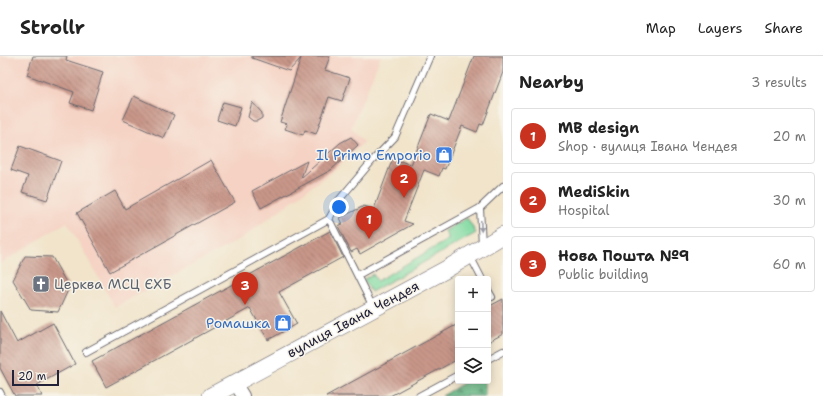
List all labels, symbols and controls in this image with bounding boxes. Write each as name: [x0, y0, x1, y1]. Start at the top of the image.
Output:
text: Strollr: [20, 15, 85, 40]
text: Map: [646, 19, 676, 37]
text: Layers: [698, 19, 742, 37]
text: Share: [764, 19, 803, 37]
text: Nearby: [519, 71, 584, 93]
text: 3 results: [751, 74, 807, 91]
text: MB design: [558, 118, 639, 138]
text: 1: [530, 128, 536, 145]
text: 20 m: [773, 128, 806, 145]
text: Shop · вулиця Івана Чендея: [558, 138, 738, 155]
shop icon: Il Primo Emporio: [434, 145, 454, 165]
place label: Il Primo Emporio: [316, 146, 431, 164]
pin: 2: [391, 165, 417, 198]
text: MediSkin: [558, 182, 630, 202]
text: 2: [528, 192, 538, 209]
text: 30 m: [772, 192, 806, 209]
your location: [329, 197, 349, 217]
text: Hospital: [558, 202, 609, 219]
pin: 1: [356, 206, 382, 239]
one-way arrow: [478, 220, 484, 233]
text: Нова Пошта №9: [558, 246, 689, 266]
text: 3: [528, 256, 538, 273]
text: 60 m: [773, 256, 806, 273]
text: Public building: [558, 266, 649, 283]
pin: 3: [232, 272, 258, 305]
church icon: Церква МСЦ ЄХБ: [31, 274, 51, 294]
place label: Церква МСЦ ЄХБ: [54, 275, 172, 293]
street label: вулиця Івана Чендея: [284, 276, 422, 362]
map controls: [455, 276, 491, 384]
button: +: [455, 276, 491, 312]
button: −: [455, 312, 491, 348]
shop icon: Ромашка: [273, 313, 293, 333]
place label: Ромашка: [206, 314, 270, 332]
button: layers: [455, 348, 491, 384]
scale bar: [12, 368, 59, 387]
text: 20 m: [18, 369, 46, 384]

